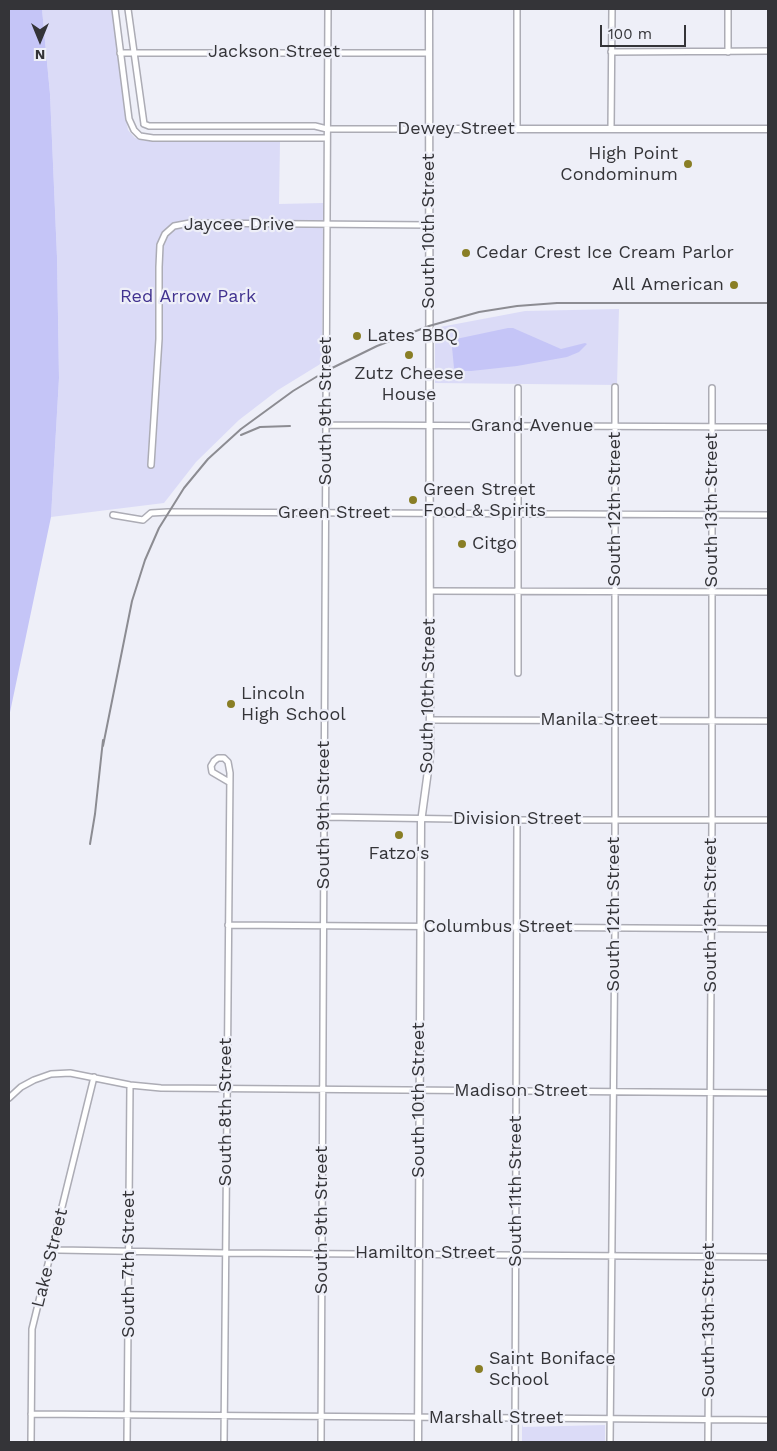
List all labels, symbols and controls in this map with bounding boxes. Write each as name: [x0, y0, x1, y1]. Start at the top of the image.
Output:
north arrow: [15, 15, 65, 65]
scale bar: [602, 15, 688, 47]
text: 100 m: [608, 25, 652, 43]
street label: Jackson Street: [208, 41, 340, 63]
text: N: [35, 47, 45, 63]
street label: Dewey Street: [397, 118, 515, 140]
place label: High Point Condominum: [560, 143, 678, 186]
street label: South 10th Street: [418, 153, 440, 309]
marker: High Point Condominum: [682, 158, 694, 170]
street label: Jaycee Drive: [184, 214, 294, 236]
place label: Cedar Crest Ice Cream Parlor: [476, 242, 734, 264]
marker: Cedar Crest Ice Cream Parlor: [460, 247, 472, 259]
place label: All American: [612, 274, 724, 296]
marker: All American: [728, 279, 740, 291]
park label: Red Arrow Park: [120, 286, 256, 308]
place label: Lates BBQ: [367, 325, 458, 347]
marker: Lates BBQ: [351, 330, 363, 342]
street label: South 9th Street: [315, 337, 337, 485]
marker: Zutz Cheese House: [403, 349, 415, 361]
place label: Zutz Cheese House: [354, 363, 464, 406]
street label: Grand Avenue: [471, 415, 593, 437]
street label: South 12th Street: [604, 432, 626, 586]
street label: South 13th Street: [701, 433, 723, 587]
place label: Green Street Food & Spirits: [423, 479, 546, 522]
marker: Green Street Food & Spirits: [407, 494, 419, 506]
street label: Green Street: [278, 502, 390, 524]
place label: Citgo: [472, 533, 517, 555]
marker: Citgo: [456, 538, 468, 550]
street label: South 10th Street: [416, 618, 440, 774]
place label: Lincoln High School: [241, 683, 346, 726]
marker: Lincoln High School: [225, 698, 237, 710]
street label: Manila Street: [540, 709, 658, 731]
street label: South 9th Street: [313, 741, 335, 889]
street label: Division Street: [453, 808, 581, 830]
marker: Fatzo's: [393, 829, 405, 841]
street label: South 12th Street: [603, 837, 625, 991]
street label: South 13th Street: [700, 838, 722, 992]
place label: Fatzo's: [369, 843, 429, 865]
street label: Columbus Street: [423, 916, 573, 938]
street label: South 10th Street: [408, 1022, 430, 1178]
street label: South 8th Street: [215, 1038, 237, 1186]
street label: Madison Street: [454, 1080, 588, 1102]
street label: South 11th Street: [505, 1115, 527, 1267]
street label: South 9th Street: [311, 1146, 333, 1294]
street label: South 7th Street: [118, 1190, 140, 1338]
street label: Lake Street: [27, 1206, 73, 1310]
street label: Hamilton Street: [355, 1242, 495, 1264]
street label: South 13th Street: [698, 1243, 720, 1397]
place label: Saint Boniface School: [489, 1348, 616, 1390]
marker: Saint Boniface School: [473, 1363, 485, 1375]
street label: Marshall Street: [429, 1407, 563, 1429]

